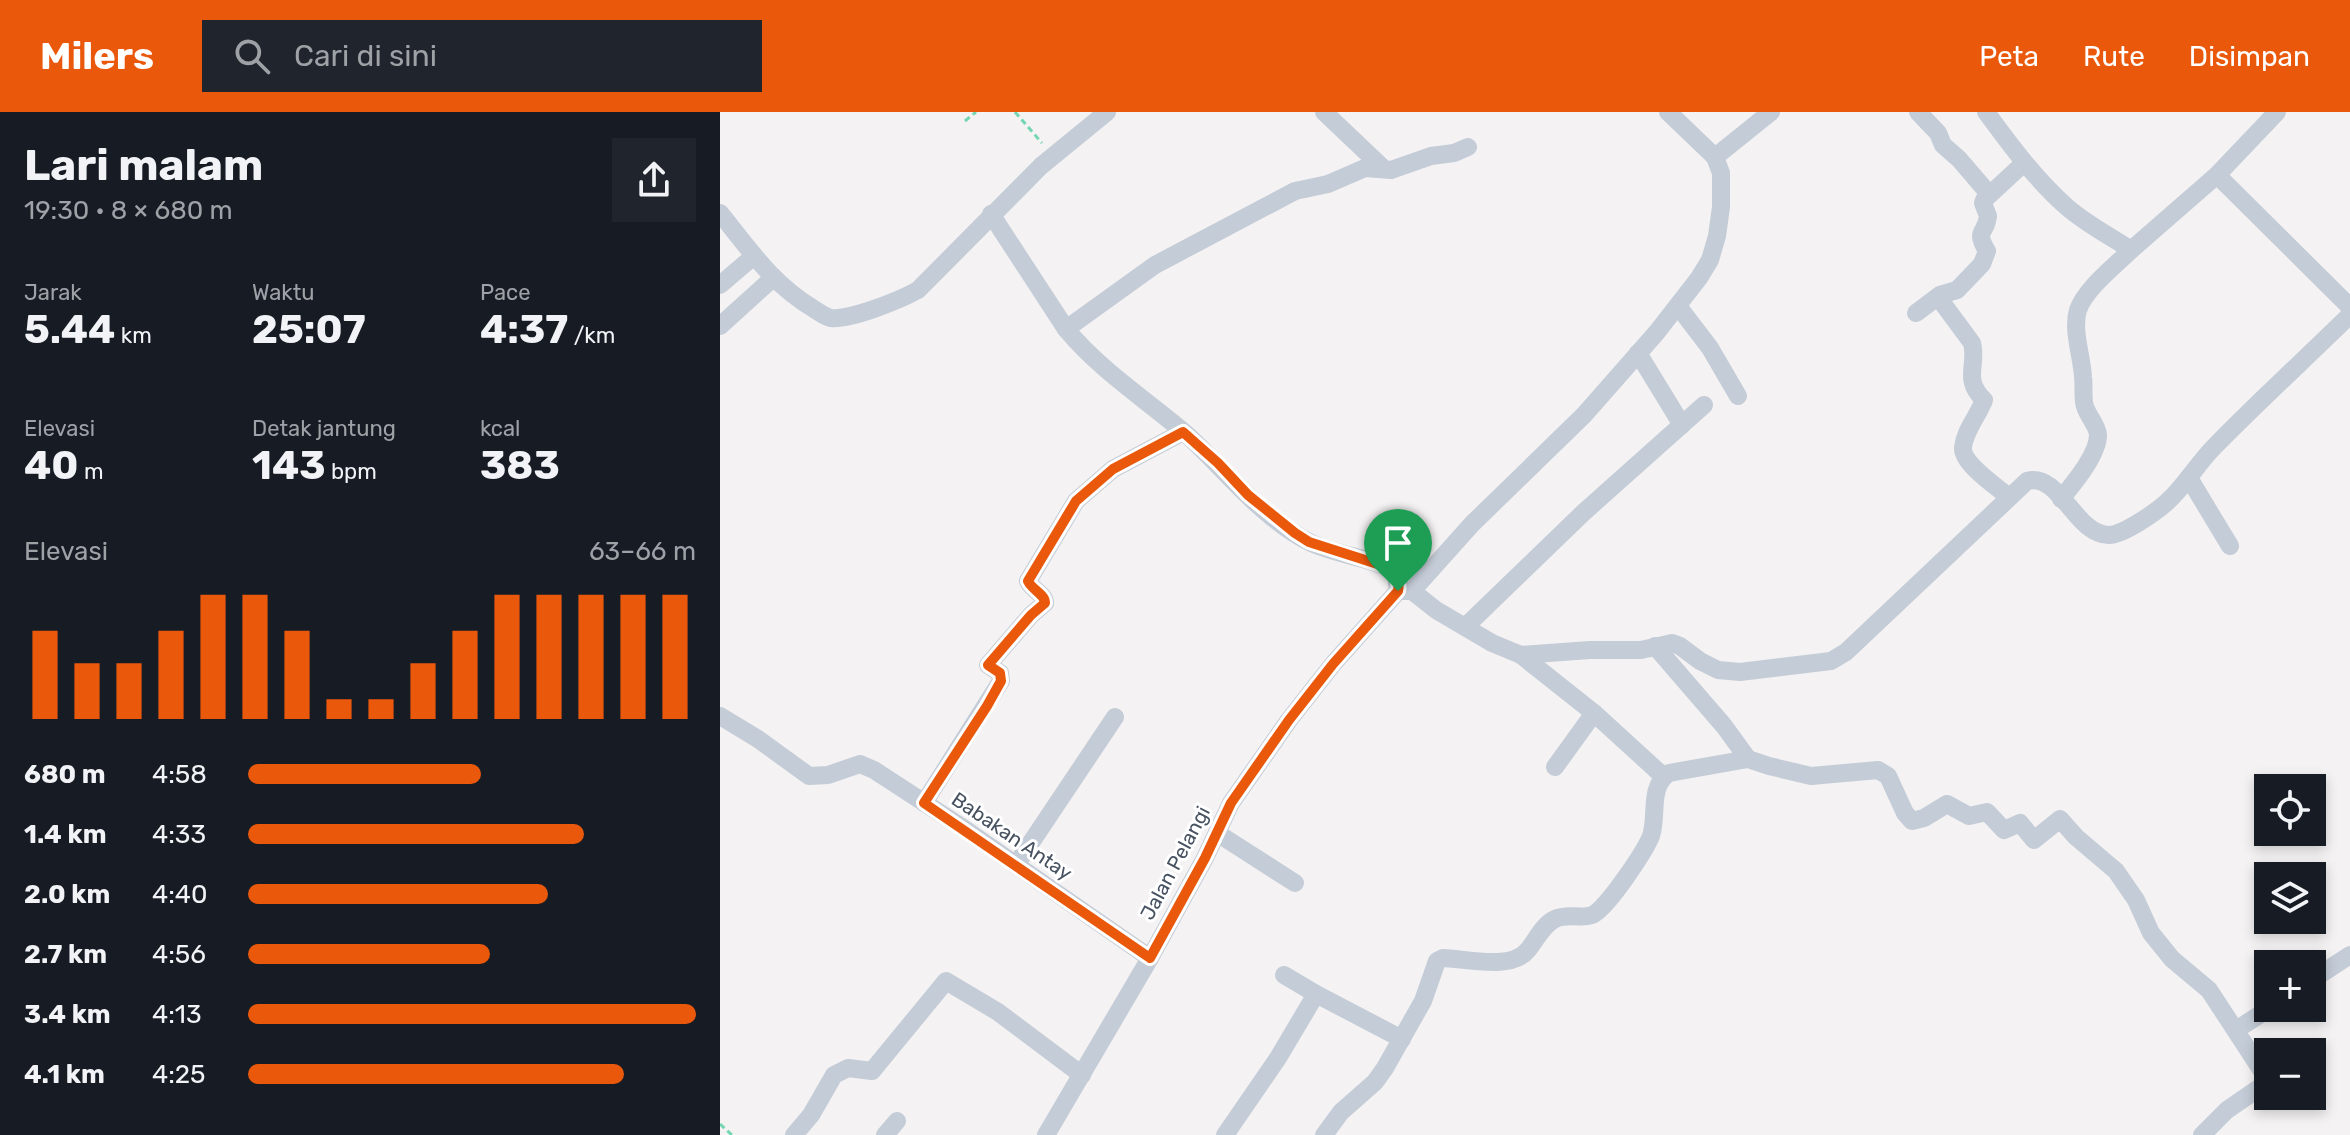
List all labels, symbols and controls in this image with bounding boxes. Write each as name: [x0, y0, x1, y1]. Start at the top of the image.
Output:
search box: [202, 20, 762, 92]
text: Milers: [40, 33, 154, 79]
icon: search: [230, 34, 274, 78]
text: Cari di sini: [294, 38, 437, 74]
text: Peta: [1979, 40, 2039, 73]
text: Rute: [2083, 40, 2145, 73]
text: Disimpan: [2189, 40, 2310, 73]
button: share: [612, 138, 696, 222]
text: Lari malam: [24, 139, 263, 191]
text: 19:30 · 8 × 680 m: [24, 195, 233, 226]
text: Jarak: [24, 279, 82, 306]
text: Waktu: [252, 279, 314, 306]
text: Pace: [480, 279, 531, 306]
text: 5.44: [24, 306, 115, 353]
text: 25:07: [252, 306, 366, 353]
text: 4:37: [480, 306, 568, 353]
text: km: [115, 322, 152, 349]
text: /km: [568, 322, 615, 349]
text: Elevasi: [24, 415, 95, 442]
text: Detak jantung: [252, 415, 396, 442]
text: kcal: [480, 415, 520, 442]
text: 40: [24, 442, 79, 489]
text: 143: [252, 442, 326, 489]
text: 383: [480, 442, 560, 489]
text: m: [79, 458, 103, 485]
text: bpm: [326, 458, 377, 485]
pin: [1364, 509, 1432, 591]
icon: arrive: [1376, 521, 1420, 565]
text: Elevasi: [24, 536, 108, 567]
text: 63–66 m: [589, 536, 696, 567]
text: 680 m: [24, 759, 106, 790]
text: 4:58: [152, 759, 207, 790]
map controls: [2254, 774, 2326, 1110]
button: locate: [2254, 774, 2326, 846]
street label: Babakan Antay: [947, 787, 1077, 885]
street label: Jalan Pelangi: [1135, 802, 1215, 924]
text: 1.4 km: [24, 819, 106, 850]
text: 4:33: [152, 819, 206, 850]
button: layers: [2254, 862, 2326, 934]
text: 2.0 km: [24, 879, 110, 910]
text: 4:40: [152, 879, 207, 910]
text: 2.7 km: [24, 939, 107, 970]
text: 4:56: [152, 939, 206, 970]
button: +: [2254, 950, 2326, 1022]
text: 3.4 km: [24, 999, 111, 1030]
text: 4:13: [152, 999, 202, 1030]
button: −: [2254, 1038, 2326, 1110]
text: 4.1 km: [24, 1059, 105, 1090]
text: 4:25: [152, 1059, 206, 1090]

